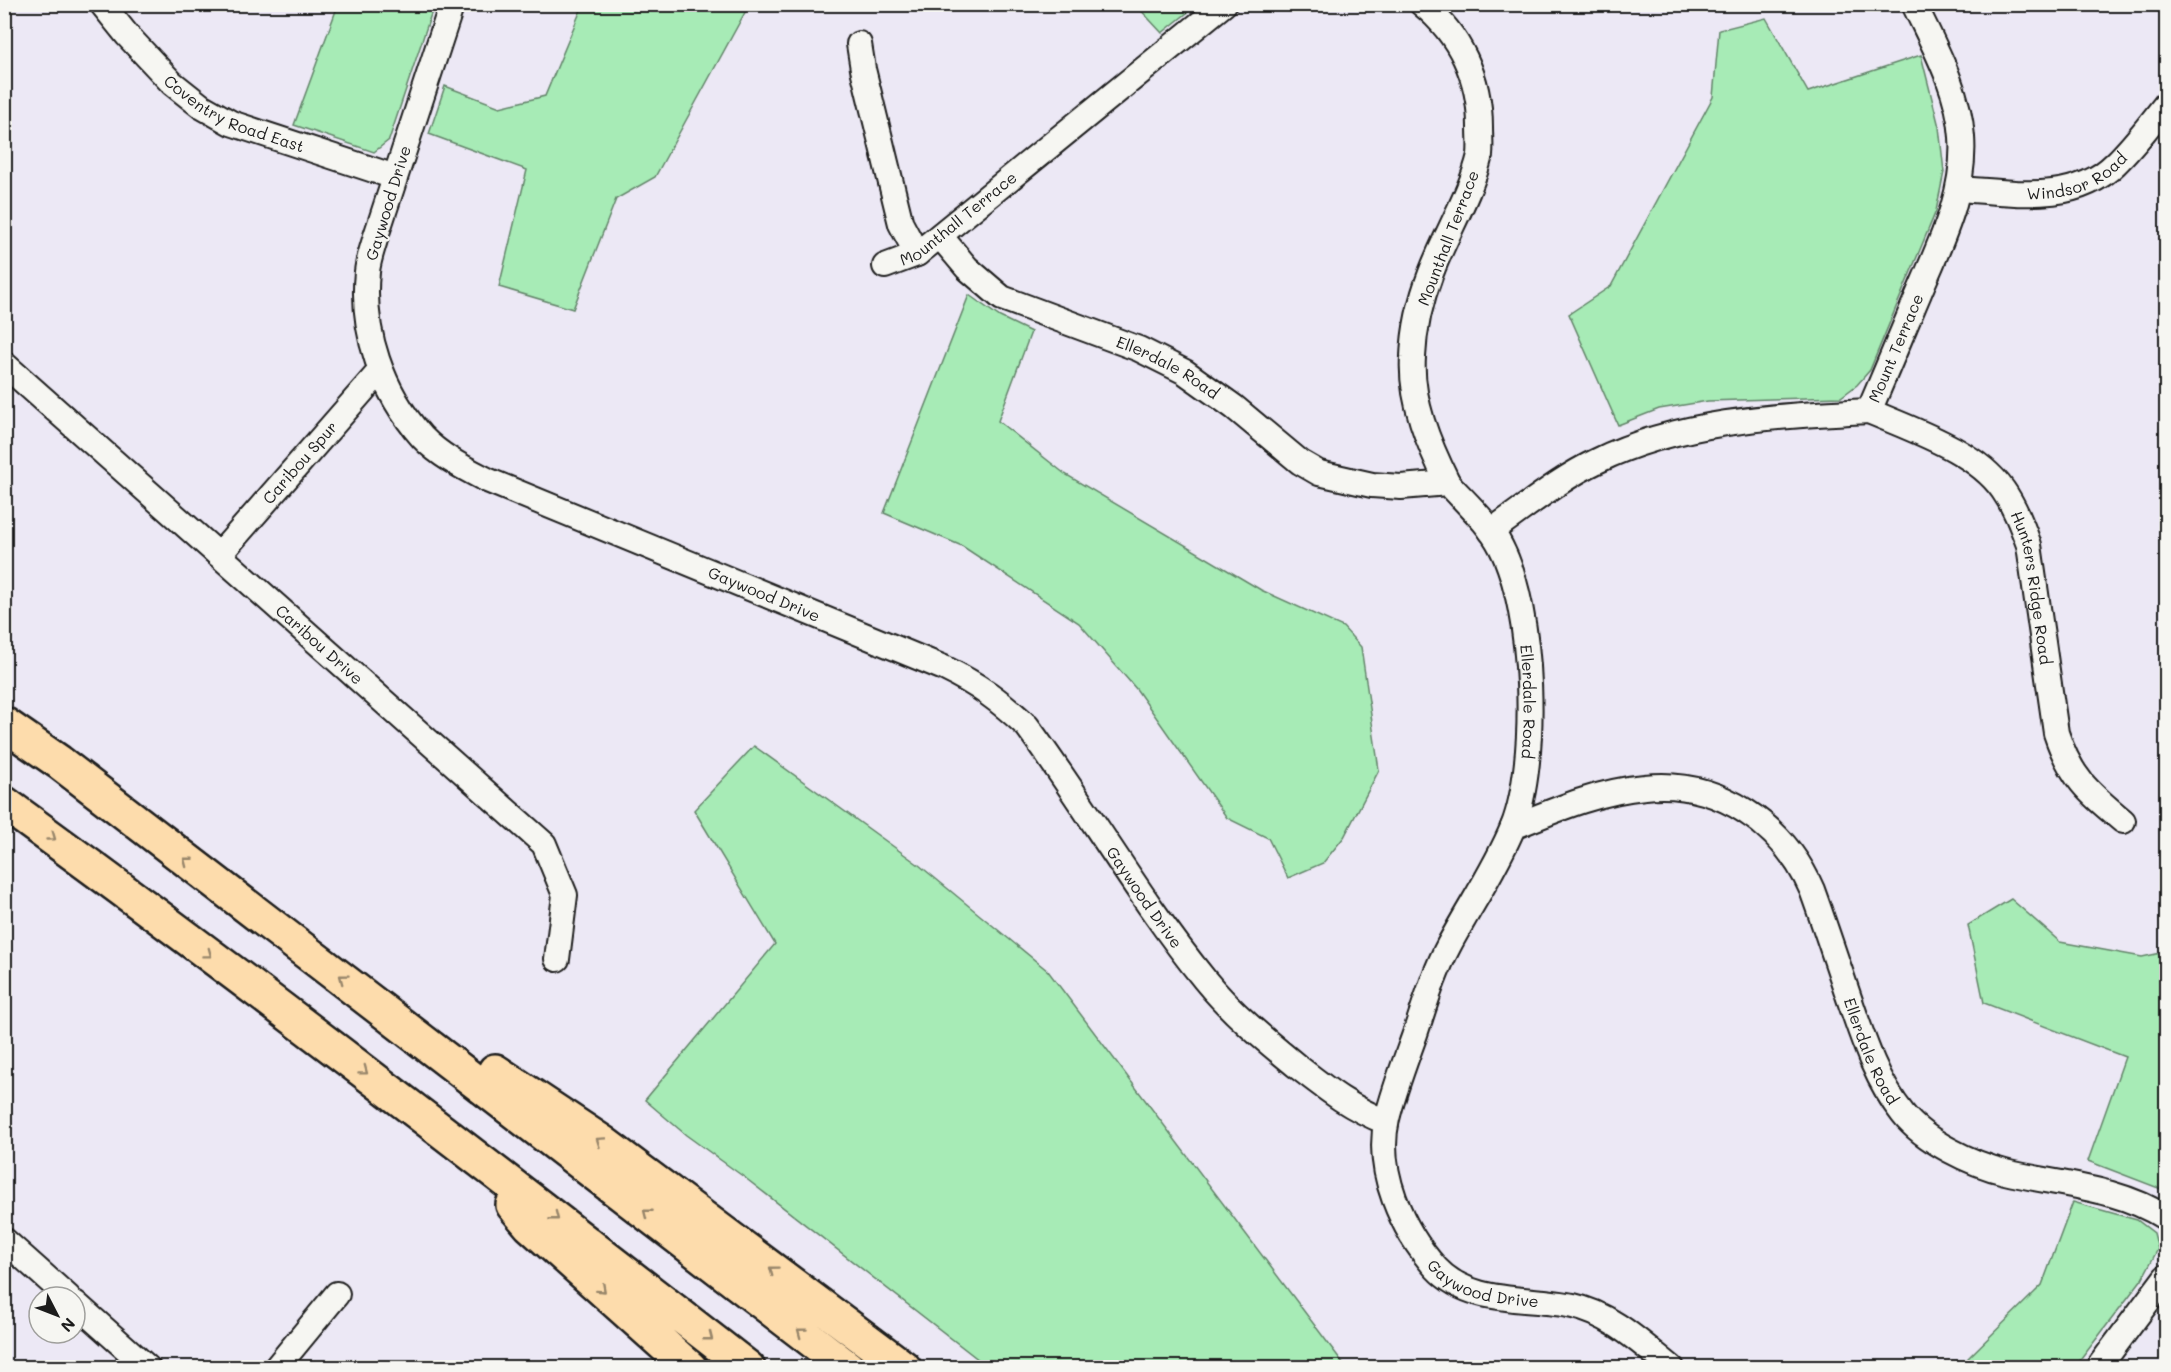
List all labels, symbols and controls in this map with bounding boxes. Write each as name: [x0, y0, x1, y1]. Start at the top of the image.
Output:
street label: Coventry Road East: [160, 70, 307, 157]
street label: Gaywood Drive: [360, 143, 415, 263]
street label: Windsor Road: [2026, 147, 2131, 203]
street label: Mounthall Terrace: [896, 166, 1021, 270]
street label: Mounthall Terrace: [1412, 167, 1483, 308]
street label: Mount Terrace: [1863, 290, 1928, 406]
street label: Ellerdale Road: [1114, 331, 1224, 403]
street label: Caribou Spur: [258, 416, 342, 508]
street label: Hunters Ridge Road: [2007, 507, 2057, 666]
street label: Gaywood Drive: [705, 561, 823, 626]
street label: Caribou Drive: [272, 600, 368, 688]
street label: Ellerdale Road: [1516, 643, 1541, 760]
one-way arrow: [45, 830, 56, 841]
street label: Gaywood Drive: [1102, 842, 1187, 952]
one-way arrow: [183, 857, 194, 868]
one-way arrow: [202, 947, 213, 958]
one-way arrow: [338, 975, 349, 986]
street label: Ellerdale Road: [1840, 995, 1904, 1108]
one-way arrow: [357, 1064, 368, 1075]
one-way arrow: [596, 1137, 607, 1148]
one-way arrow: [548, 1210, 559, 1221]
one-way arrow: [642, 1210, 653, 1221]
street label: Gaywood Drive: [1423, 1254, 1540, 1311]
one-way arrow: [769, 1266, 780, 1277]
one-way arrow: [595, 1282, 606, 1293]
north arrow: [27, 1285, 87, 1345]
text: N: [57, 1314, 80, 1337]
one-way arrow: [797, 1328, 808, 1339]
one-way arrow: [702, 1330, 713, 1341]

